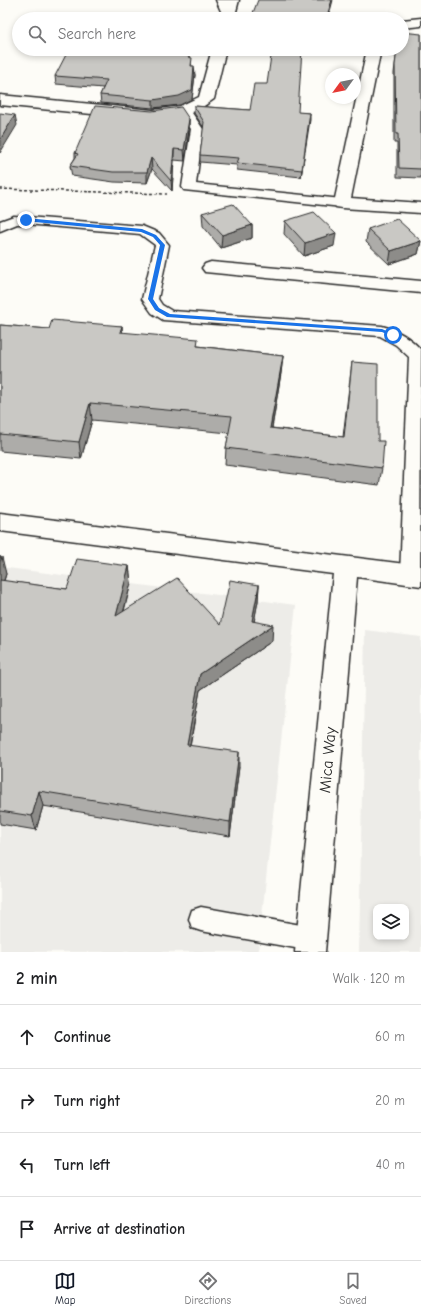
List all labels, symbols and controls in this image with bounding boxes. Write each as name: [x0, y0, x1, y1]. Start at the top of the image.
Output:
search box: [12, 12, 409, 56]
icon: search: [26, 23, 48, 45]
text: Search here: [58, 25, 136, 43]
north arrow: [325, 68, 361, 104]
route end: [17, 211, 35, 229]
route start: [384, 326, 402, 344]
street label: Mica Way: [316, 725, 340, 794]
map controls: [373, 904, 409, 940]
button: layers: [373, 904, 409, 940]
text: 2 min: [16, 969, 57, 988]
text: Walk · 120 m: [333, 971, 405, 986]
icon: ahead: [16, 1026, 38, 1048]
text: Continue: [54, 1028, 111, 1046]
text: 60 m: [375, 1029, 405, 1044]
icon: right: [16, 1090, 38, 1112]
text: Turn right: [54, 1092, 120, 1110]
text: 20 m: [375, 1093, 405, 1108]
icon: left: [16, 1154, 38, 1176]
text: Turn left: [54, 1156, 110, 1174]
text: 40 m: [376, 1157, 405, 1172]
icon: arrive: [16, 1218, 38, 1240]
text: Arrive at destination: [54, 1220, 185, 1238]
tab: Map: [54, 1270, 76, 1307]
tab: Directions: [184, 1270, 231, 1307]
tab: Saved: [339, 1270, 367, 1307]

